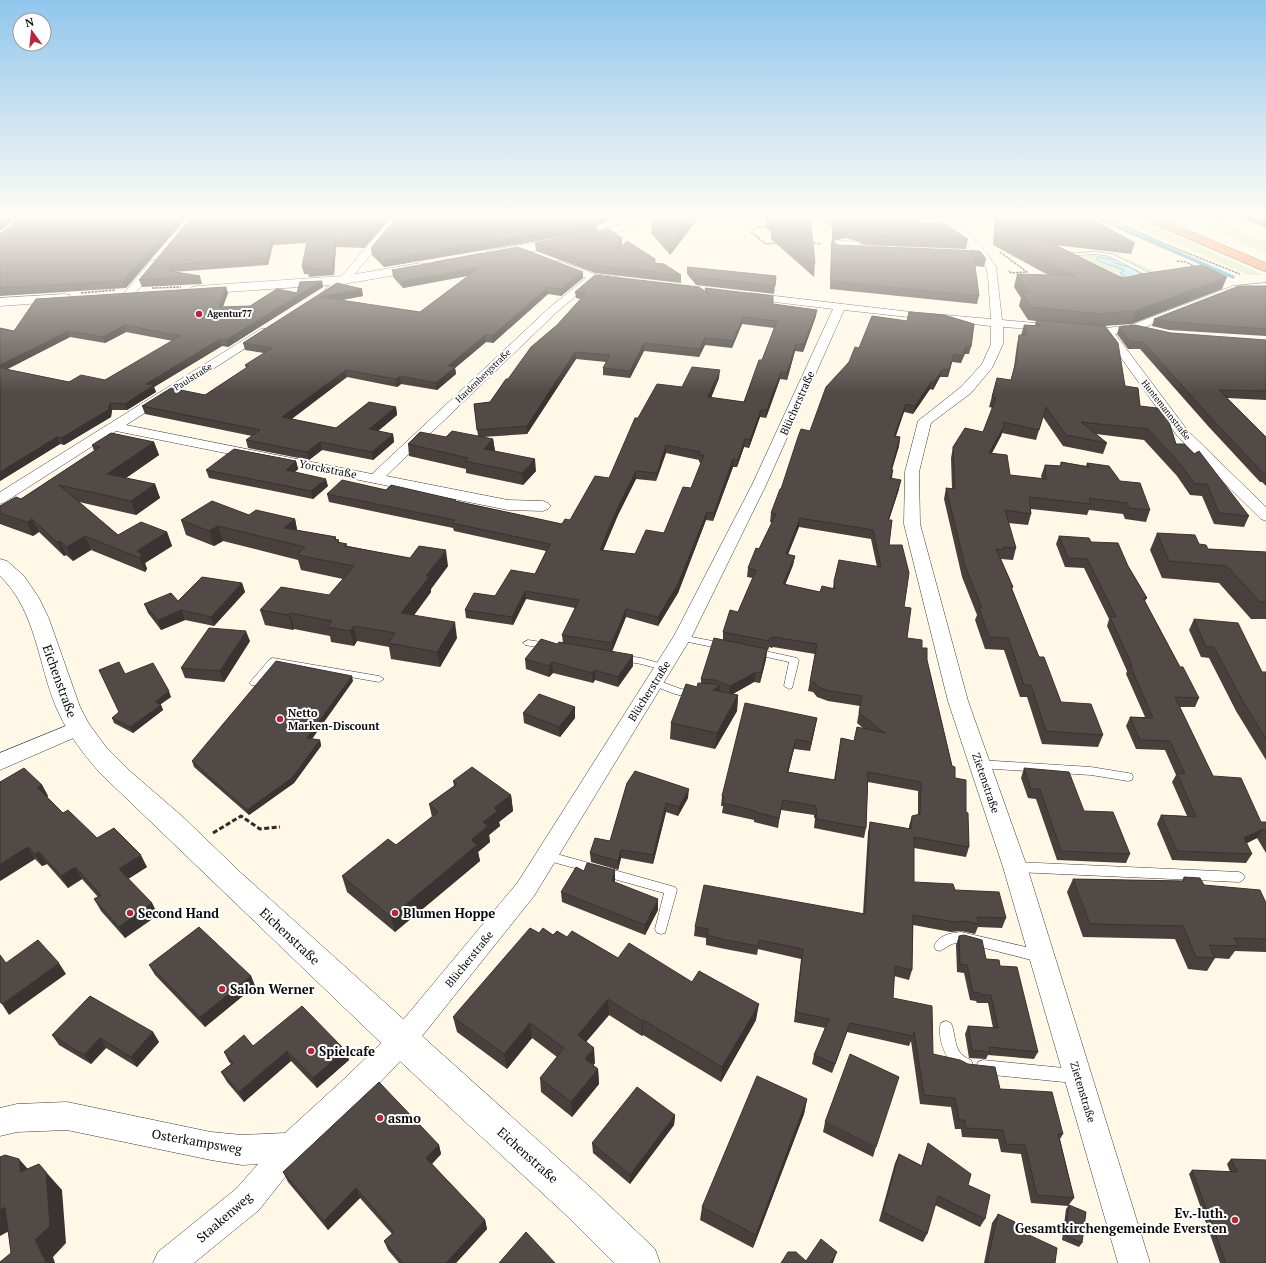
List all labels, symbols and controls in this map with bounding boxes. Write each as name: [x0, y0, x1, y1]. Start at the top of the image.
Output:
north arrow: [12, 12, 52, 52]
text: N: [24, 14, 36, 30]
place label: Agentur77: [207, 308, 252, 320]
marker: Agentur77: [194, 309, 204, 319]
street label: Hardenbergstraße: [453, 346, 514, 406]
street label: Paulstraße: [171, 360, 215, 394]
street label: Blücherstraße: [777, 368, 818, 437]
street label: Huntemannstraße: [1139, 377, 1194, 443]
street label: Yorckstraße: [298, 457, 358, 482]
street label: Eichenstraße: [38, 642, 82, 720]
street label: Blücherstraße: [625, 658, 673, 724]
place label: Netto Marken-Discount: [288, 706, 380, 733]
marker: Netto Marken-Discount: [275, 714, 285, 724]
street label: Zietenstraße: [969, 751, 1003, 815]
street label: Eichenstraße: [256, 903, 324, 969]
place label: Second Hand: [138, 904, 219, 922]
place label: Blumen Hoppe: [403, 904, 495, 922]
marker: Second Hand: [125, 908, 135, 918]
marker: Blumen Hoppe: [390, 908, 400, 918]
street label: Blücherstraße: [442, 927, 496, 990]
place label: Salon Werner: [230, 980, 315, 998]
marker: Salon Werner: [217, 984, 227, 994]
place label: Spielcafe: [319, 1042, 375, 1060]
marker: Spielcafe: [306, 1046, 316, 1056]
street label: Zietenstraße: [1067, 1060, 1099, 1125]
place label: asmo: [388, 1109, 421, 1127]
marker: asmo: [375, 1113, 385, 1123]
street label: Eichenstraße: [494, 1123, 562, 1187]
street label: Osterkampsweg: [150, 1124, 244, 1158]
street label: Staakenweg: [192, 1188, 256, 1246]
place label: Ev.-luth. Gesamtkirchengemeinde Eversten: [1015, 1204, 1228, 1237]
marker: Ev.-luth. Gesamtkirchengemeinde Eversten: [1230, 1215, 1240, 1225]

